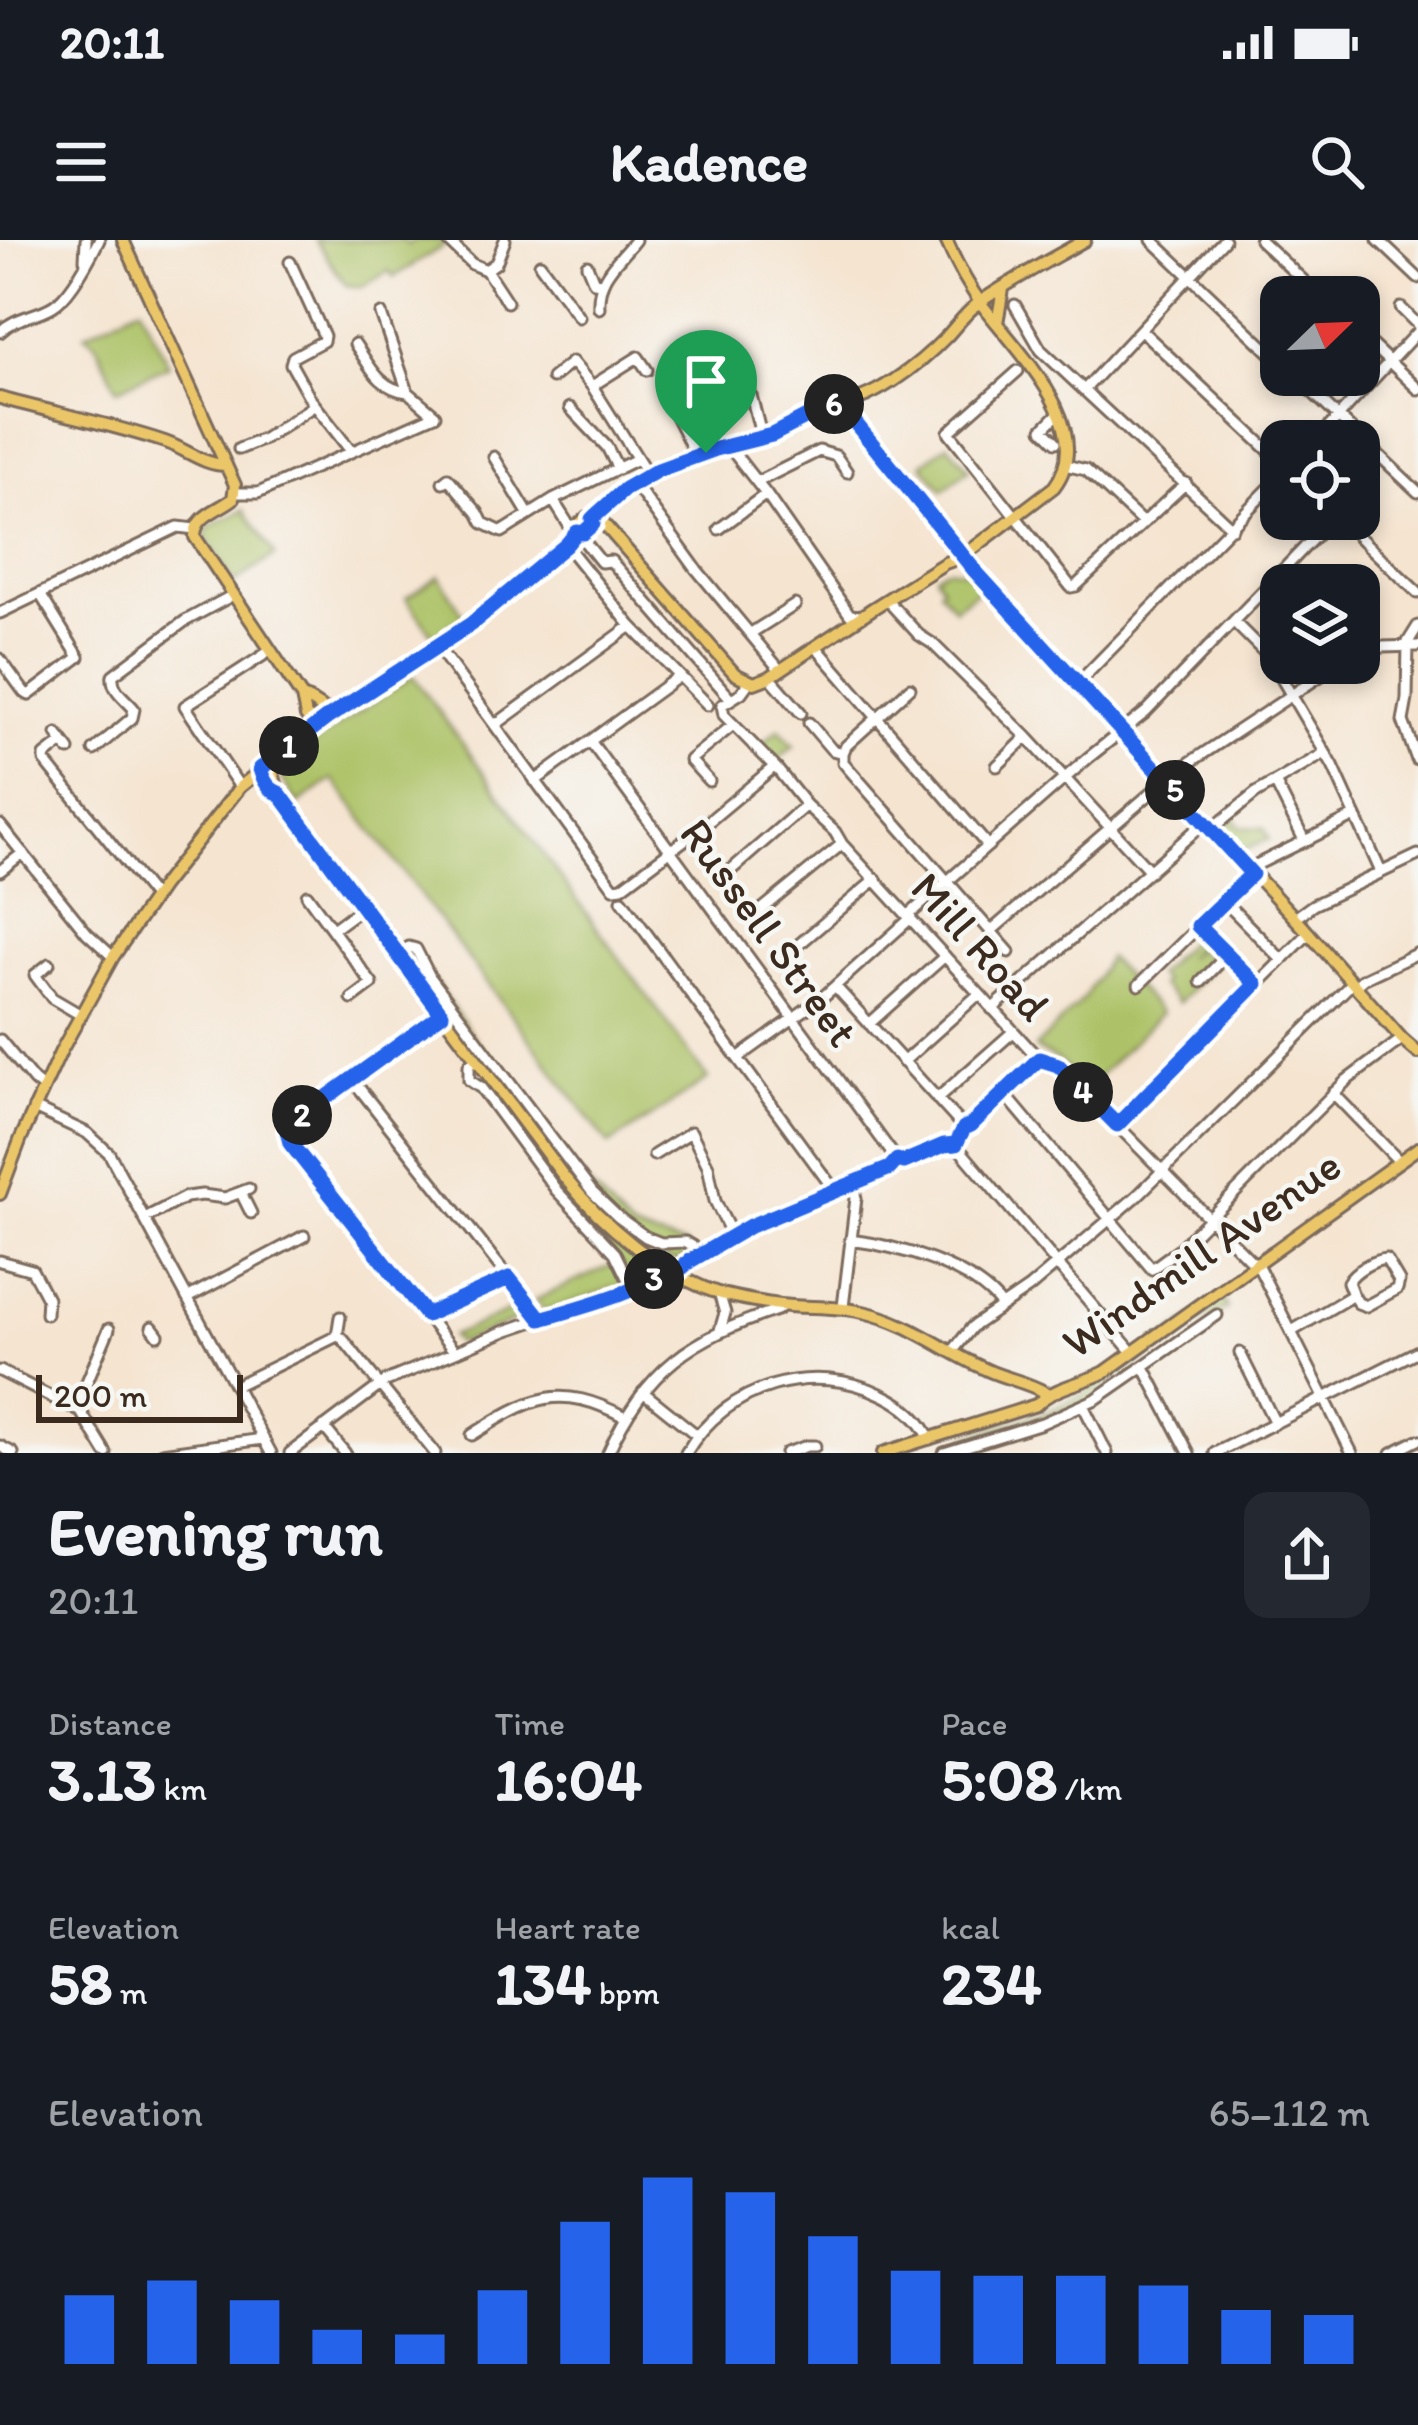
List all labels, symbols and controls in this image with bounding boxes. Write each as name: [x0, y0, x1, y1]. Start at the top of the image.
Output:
text: 20:11: [60, 15, 164, 69]
icon: menu: [48, 129, 114, 195]
icon: search: [1304, 129, 1370, 195]
text: Kadence: [610, 130, 808, 195]
north arrow: [1260, 276, 1380, 396]
map controls: [1260, 276, 1380, 684]
pin: [655, 330, 757, 453]
icon: arrive: [673, 348, 739, 414]
pin: 6: [804, 374, 864, 434]
text: 6: [825, 384, 843, 423]
button: locate: [1260, 420, 1380, 540]
button: layers: [1260, 564, 1380, 684]
pin: 1: [259, 716, 319, 776]
text: 1: [281, 726, 297, 765]
pin: 5: [1145, 760, 1205, 820]
text: 5: [1166, 770, 1184, 809]
street label: Russell Street: [669, 807, 871, 1057]
street label: Mill Road: [900, 861, 1062, 1031]
pin: 4: [1053, 1062, 1113, 1122]
text: 4: [1073, 1072, 1093, 1111]
pin: 2: [272, 1085, 332, 1145]
text: 2: [293, 1095, 311, 1134]
street label: Windmill Avenue: [1051, 1137, 1351, 1369]
pin: 3: [624, 1249, 684, 1309]
text: 3: [645, 1259, 663, 1298]
scale bar: [36, 1369, 243, 1422]
text: 200 m: [54, 1376, 147, 1415]
text: Evening run: [48, 1492, 383, 1572]
button: share: [1244, 1492, 1370, 1618]
text: 20:11: [48, 1577, 138, 1624]
text: Distance: [48, 1704, 172, 1743]
text: Time: [495, 1704, 565, 1743]
text: Pace: [941, 1704, 1007, 1743]
text: 3.13: [48, 1743, 156, 1815]
text: 16:04: [495, 1743, 642, 1815]
text: 5:08: [941, 1743, 1057, 1815]
text: km: [156, 1769, 207, 1808]
text: /km: [1057, 1769, 1122, 1808]
text: Elevation: [48, 1908, 179, 1947]
text: Heart rate: [495, 1908, 641, 1947]
text: kcal: [941, 1908, 1000, 1947]
text: 58: [48, 1947, 112, 2019]
text: 134: [495, 1947, 591, 2019]
text: 234: [941, 1947, 1042, 2019]
text: m: [112, 1973, 148, 2012]
text: bpm: [591, 1973, 660, 2012]
text: Elevation: [48, 2089, 203, 2136]
text: 65–112 m: [1209, 2089, 1370, 2136]

